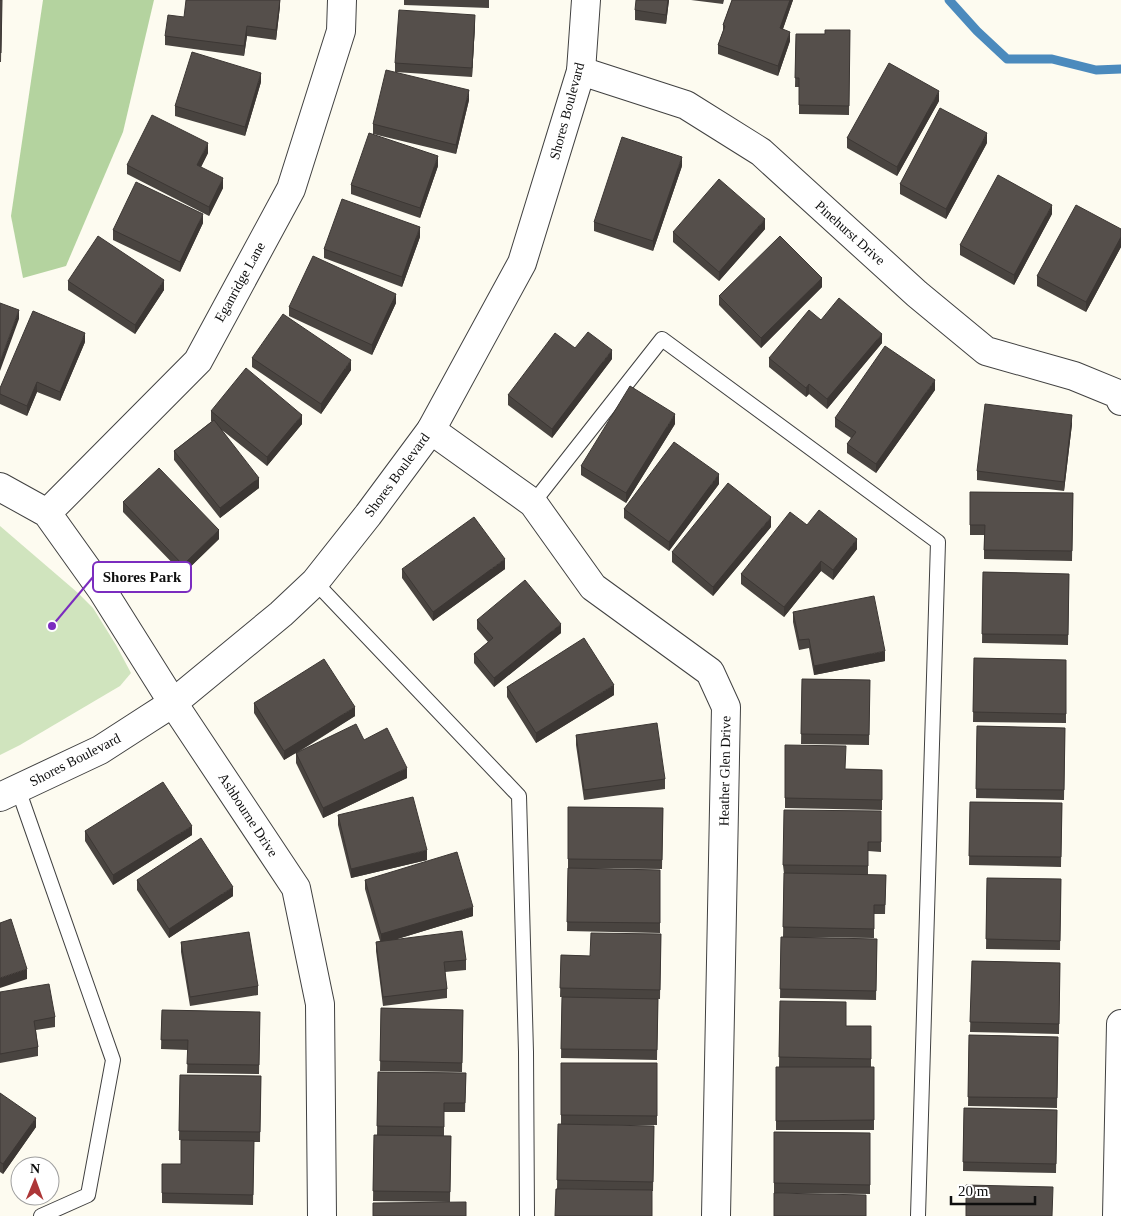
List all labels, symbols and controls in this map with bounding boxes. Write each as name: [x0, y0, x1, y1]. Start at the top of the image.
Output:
street label: Shores Boulevard: [547, 61, 587, 161]
street label: Pinehurst Drive: [812, 198, 888, 268]
street label: Eganridge Lane: [212, 239, 268, 325]
street label: Shores Boulevard: [362, 430, 432, 520]
callout: Shores Park: [93, 562, 191, 592]
text: Shores Park: [103, 569, 182, 585]
street label: Heather Glen Drive: [717, 716, 733, 826]
street label: Shores Boulevard: [27, 731, 123, 789]
street label: Ashbourne Drive: [215, 770, 281, 860]
north arrow: [10, 1156, 60, 1206]
text: N: [30, 1161, 40, 1176]
scale bar: [951, 1174, 1035, 1206]
text: 20 m: [958, 1183, 989, 1199]

